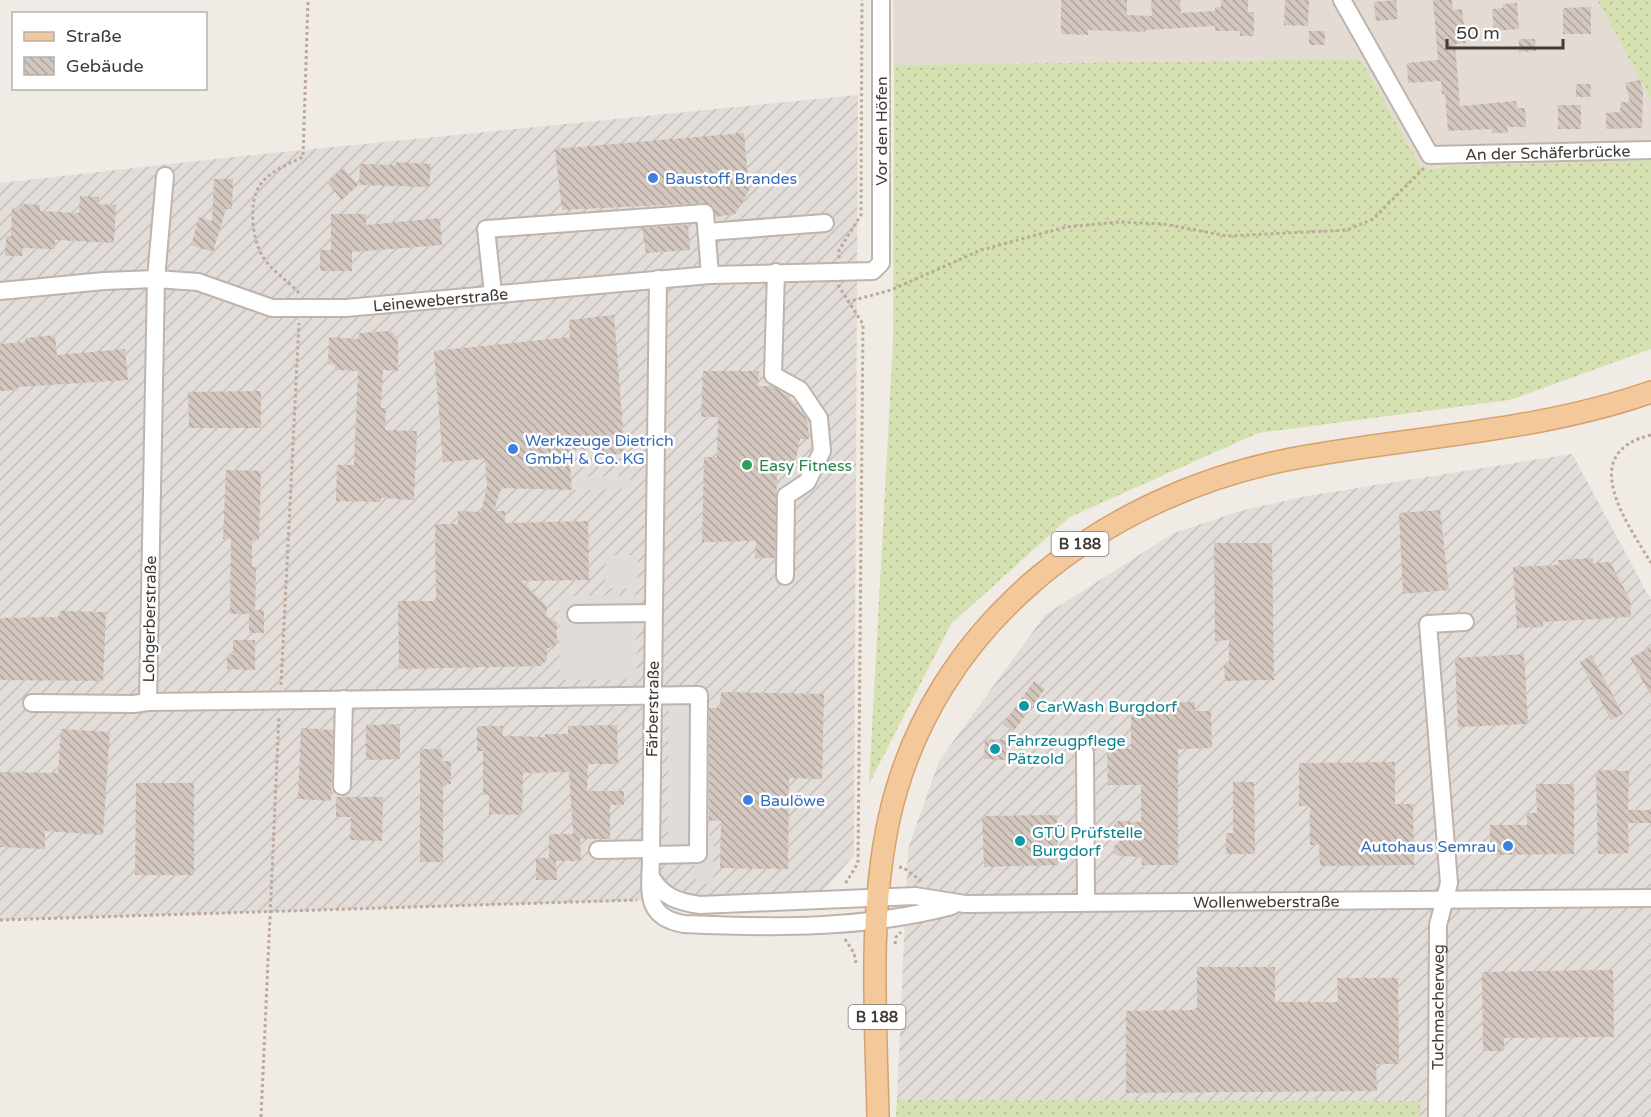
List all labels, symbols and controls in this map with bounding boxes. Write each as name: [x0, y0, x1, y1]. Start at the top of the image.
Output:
legend: [12, 12, 207, 90]
scale bar: [1447, 12, 1562, 50]
text: 50 m: [1456, 22, 1500, 44]
text: Straße: [66, 25, 122, 47]
text: Gebäude: [66, 55, 144, 77]
street label: Vor den Höfen: [872, 76, 892, 186]
street label: An der Schäferbrücke: [1465, 141, 1631, 165]
place label: Baustoff Brandes: [665, 169, 797, 189]
marker: Baustoff Brandes: [646, 171, 660, 185]
street label: Leineweberstraße: [372, 284, 509, 317]
place label: Werkzeuge Dietrich GmbH & Co. KG: [525, 431, 674, 469]
marker: Werkzeuge Dietrich GmbH & Co. KG: [506, 442, 520, 456]
place label: Easy Fitness: [759, 456, 852, 476]
marker: Easy Fitness: [740, 458, 754, 472]
road number: B 188: [1052, 532, 1108, 556]
street label: Lohgerberstraße: [139, 555, 161, 683]
street label: Färberstraße: [642, 661, 664, 757]
place label: CarWash Burgdorf: [1036, 697, 1178, 717]
marker: CarWash Burgdorf: [1017, 699, 1031, 713]
place label: Fahrzeugpflege Pätzold: [1007, 731, 1126, 769]
marker: Fahrzeugpflege Pätzold: [988, 742, 1002, 756]
place label: Baulöwe: [760, 791, 825, 811]
marker: Baulöwe: [741, 793, 755, 807]
place label: GTÜ Prüfstelle Burgdorf: [1032, 823, 1142, 861]
marker: GTÜ Prüfstelle Burgdorf: [1013, 834, 1027, 848]
place label: Autohaus Semrau: [1360, 837, 1496, 857]
marker: Autohaus Semrau: [1501, 839, 1515, 853]
street label: Wollenweberstraße: [1193, 892, 1340, 913]
street label: Tuchmacherweg: [1428, 944, 1449, 1070]
road number: B 188: [848, 1005, 906, 1029]

